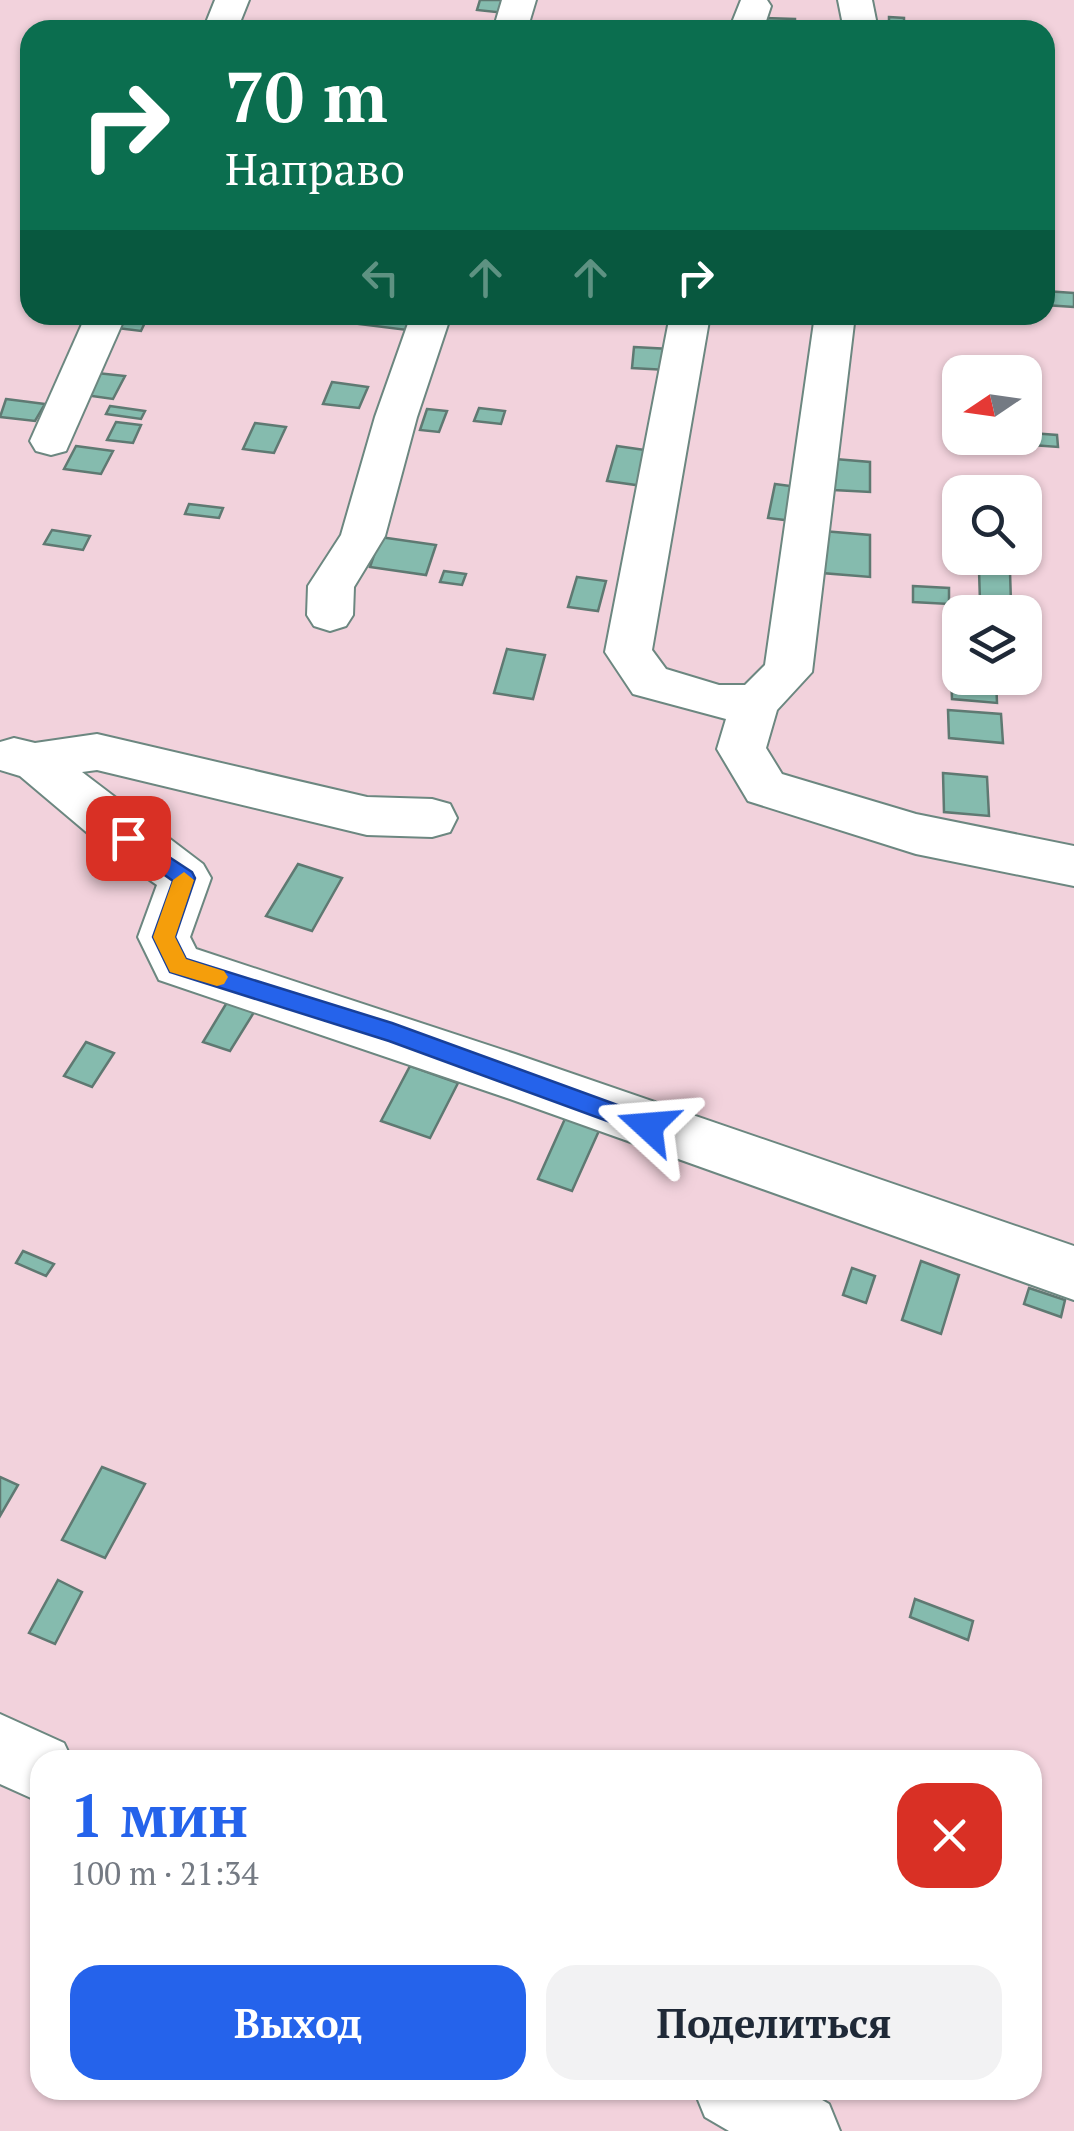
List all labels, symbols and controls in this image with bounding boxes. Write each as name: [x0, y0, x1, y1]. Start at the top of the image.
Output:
text: 70 m: [225, 49, 388, 142]
icon: right: [60, 60, 190, 190]
text: Направо: [225, 138, 405, 198]
icon: left: [353, 250, 408, 305]
icon: ahead: [458, 250, 513, 305]
icon: ahead: [563, 250, 618, 305]
icon: right: [668, 250, 723, 305]
north arrow: [942, 355, 1042, 455]
map controls: [942, 355, 1042, 695]
button: search: [942, 475, 1042, 575]
button: layers: [942, 595, 1042, 695]
pin: [86, 796, 171, 881]
icon: arrive: [101, 811, 156, 866]
position arrow: [596, 1074, 700, 1178]
text: 1 мин: [70, 1775, 248, 1854]
button: close: [897, 1783, 1002, 1888]
text: 100 m · 21:34: [70, 1852, 258, 1894]
button: Выход: [70, 1965, 526, 2080]
button: Поделиться: [546, 1965, 1002, 2080]

